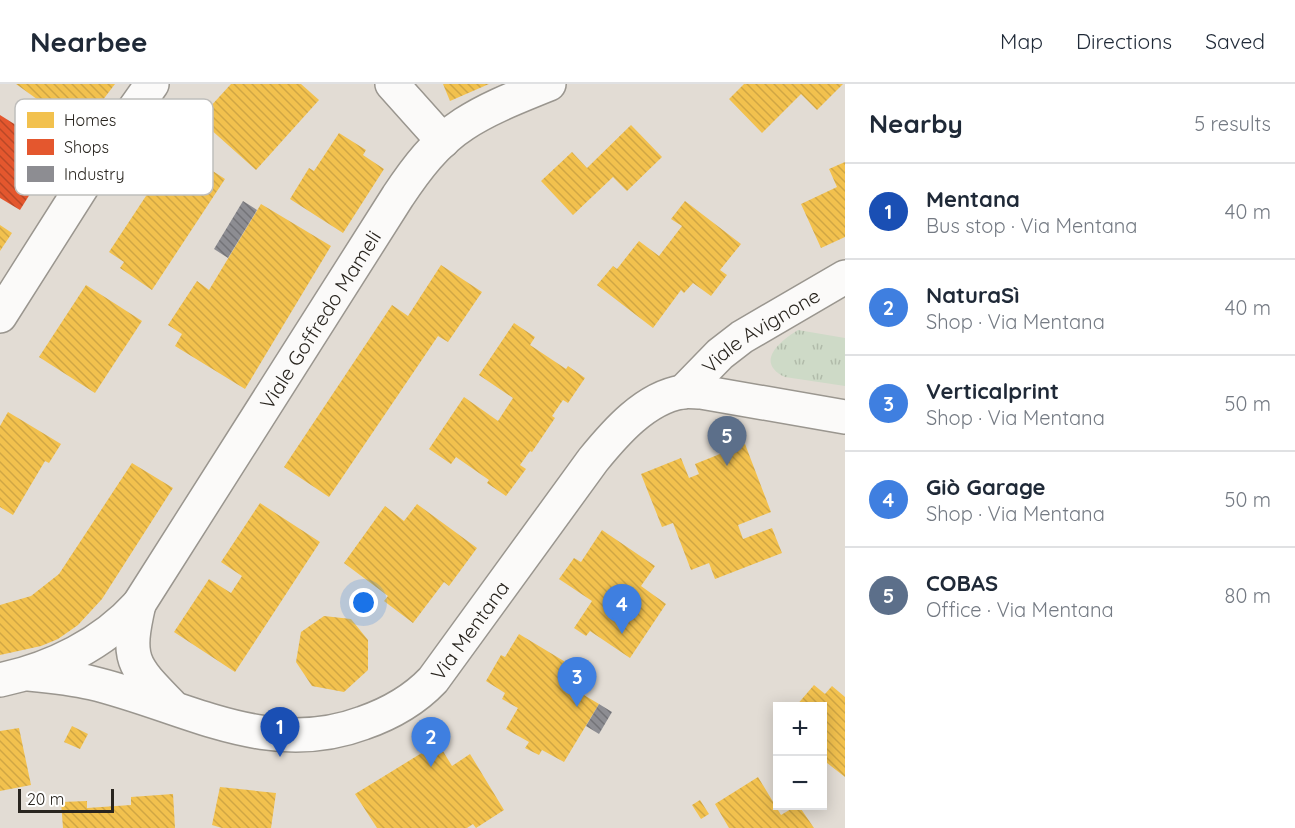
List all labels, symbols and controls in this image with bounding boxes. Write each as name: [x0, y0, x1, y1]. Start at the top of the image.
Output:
text: Nearbee: [30, 24, 148, 59]
text: Map: [1000, 28, 1043, 54]
text: Directions: [1076, 28, 1172, 54]
text: Saved: [1205, 28, 1265, 54]
legend: [15, 99, 213, 195]
text: Nearby: [869, 107, 963, 140]
text: Homes: [64, 110, 116, 130]
text: 5 results: [1194, 111, 1271, 136]
text: Shops: [64, 137, 109, 157]
text: Industry: [64, 164, 124, 184]
text: Mentana: [926, 185, 1020, 213]
text: 1: [885, 199, 892, 224]
text: 40 m: [1225, 199, 1271, 224]
text: Bus stop · Via Mentana: [926, 213, 1137, 238]
street label: Viale Goffredo Mameli: [254, 226, 386, 413]
text: NaturaSì: [926, 281, 1019, 309]
street label: Viale Avignone: [696, 282, 824, 378]
text: 2: [883, 295, 894, 320]
text: 40 m: [1225, 295, 1271, 320]
text: Shop · Via Mentana: [926, 309, 1105, 334]
text: Verticalprint: [926, 377, 1059, 405]
text: 3: [883, 391, 894, 416]
text: 50 m: [1225, 391, 1271, 416]
text: Shop · Via Mentana: [926, 405, 1105, 430]
pin: 5: [708, 416, 746, 466]
text: Giò Garage: [926, 473, 1046, 501]
text: 4: [883, 487, 894, 512]
text: 50 m: [1225, 487, 1271, 512]
text: Shop · Via Mentana: [926, 501, 1105, 526]
text: COBAS: [926, 569, 998, 597]
street label: Via Mentana: [425, 575, 514, 685]
text: 5: [883, 583, 894, 608]
text: 80 m: [1225, 583, 1271, 608]
pin: 4: [602, 584, 642, 634]
your location: [349, 588, 378, 617]
text: Office · Via Mentana: [926, 597, 1114, 622]
pin: 3: [558, 658, 596, 707]
map controls: [773, 702, 827, 810]
button: +: [773, 702, 827, 756]
pin: 1: [260, 708, 300, 757]
pin: 2: [412, 718, 450, 767]
button: −: [773, 756, 827, 810]
scale bar: [18, 786, 114, 814]
text: 20 m: [27, 789, 64, 809]

